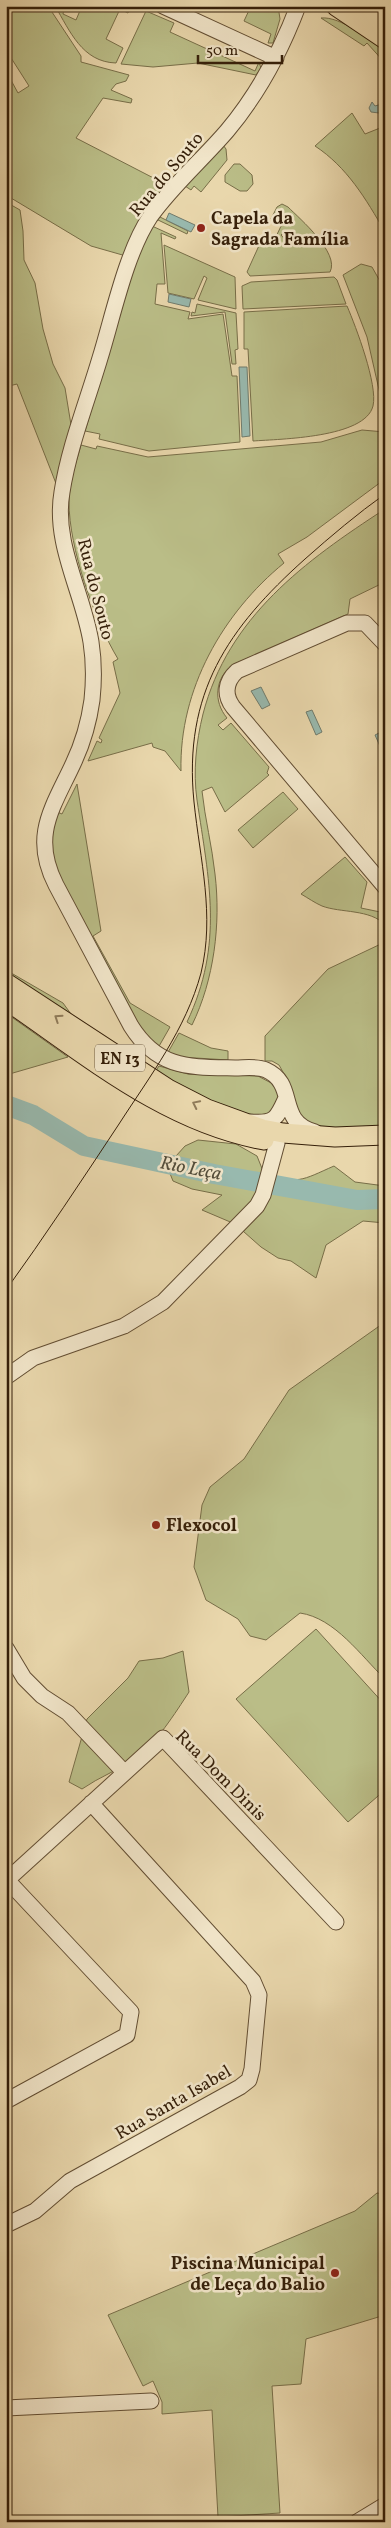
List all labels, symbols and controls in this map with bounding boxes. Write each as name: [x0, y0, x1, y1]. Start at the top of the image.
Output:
scale bar: [198, 32, 282, 64]
text: 50 m: [206, 41, 238, 62]
street label: Rua do Souto: [124, 127, 210, 223]
place label: Capela da Sagrada Família: [211, 207, 349, 253]
marker: Capela da Sagrada Família: [195, 222, 207, 234]
street label: Rua do Souto: [70, 536, 119, 643]
one-way arrow: [54, 1014, 63, 1024]
road number: EN 13: [95, 1044, 145, 1072]
one-way arrow: [192, 1100, 201, 1110]
water label: Rio Leça: [158, 1150, 224, 1188]
place label: Flexocol: [166, 1514, 237, 1539]
marker: Flexocol: [150, 1519, 162, 1531]
street label: Rua Dom Dinis: [169, 1725, 271, 1827]
street label: Rua Santa Isabel: [111, 2060, 236, 2147]
place label: Piscina Municipal de Leça do Balio: [171, 2252, 325, 2298]
marker: Piscina Municipal de Leça do Balio: [329, 2267, 341, 2279]

